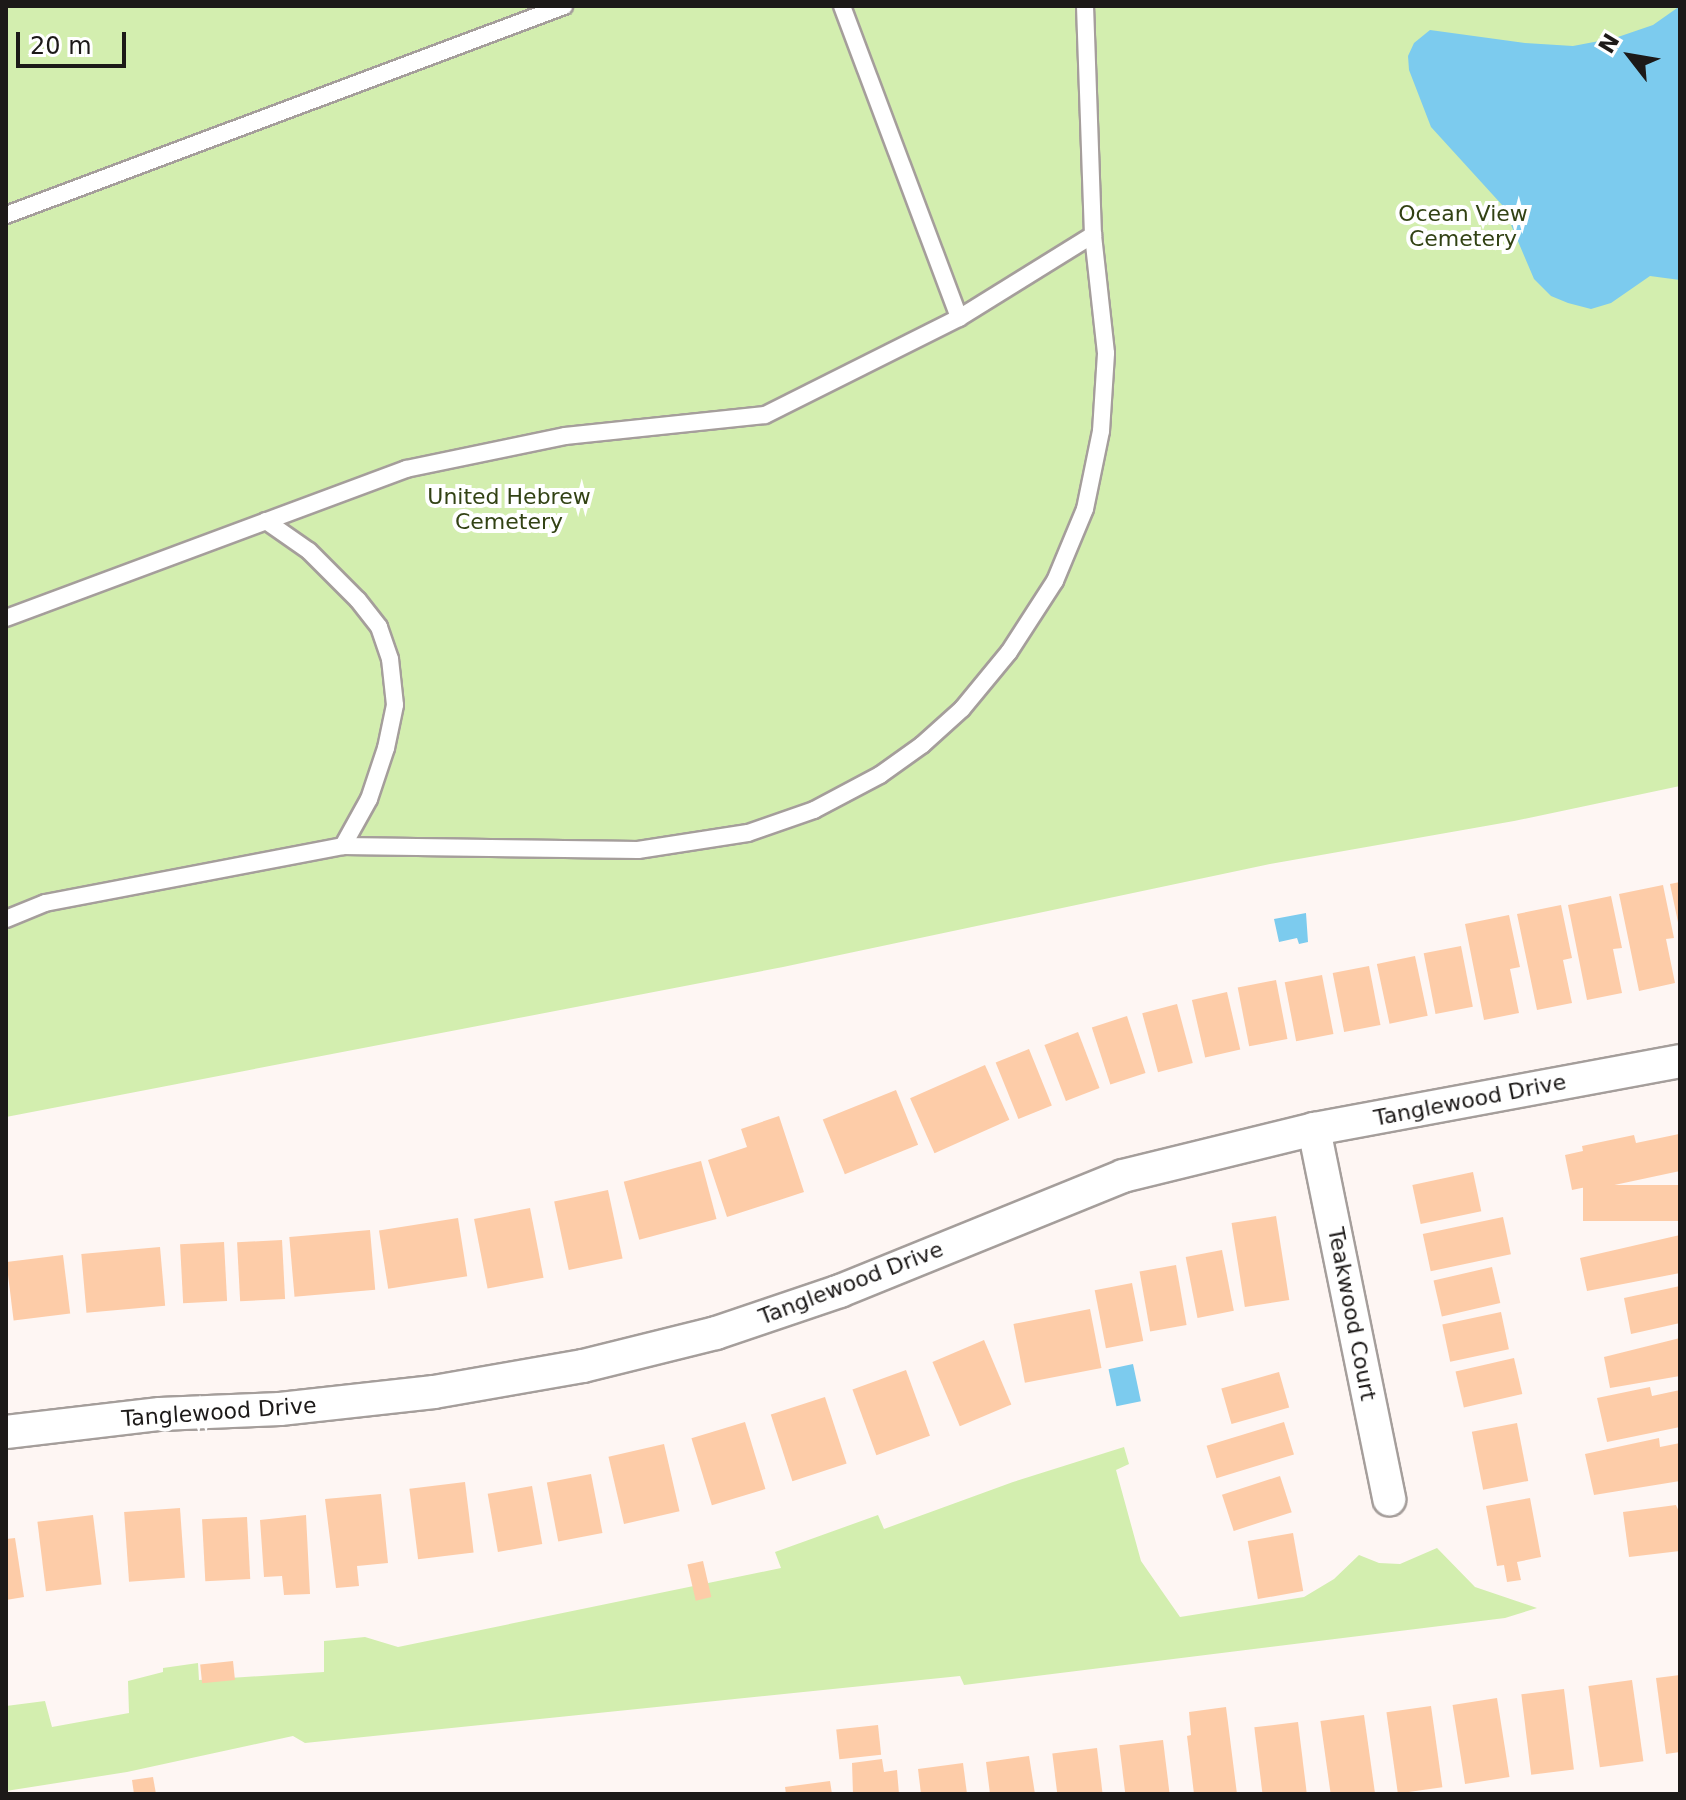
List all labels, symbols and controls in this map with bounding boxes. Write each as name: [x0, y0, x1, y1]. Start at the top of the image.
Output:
scale bar: [20, 16, 130, 66]
north arrow: [1590, 16, 1670, 96]
text: N: [1594, 29, 1624, 58]
text: 20 m: [30, 32, 92, 60]
park label: Ocean View Cemetery: [1398, 200, 1528, 252]
park label: United Hebrew Cemetery: [427, 483, 591, 534]
street label: Tanglewood Drive: [1372, 1068, 1568, 1132]
street label: Teakwood Court: [1322, 1225, 1382, 1403]
street label: Tanglewood Drive: [755, 1236, 947, 1330]
street label: Tanglewood Drive: [121, 1392, 317, 1432]

